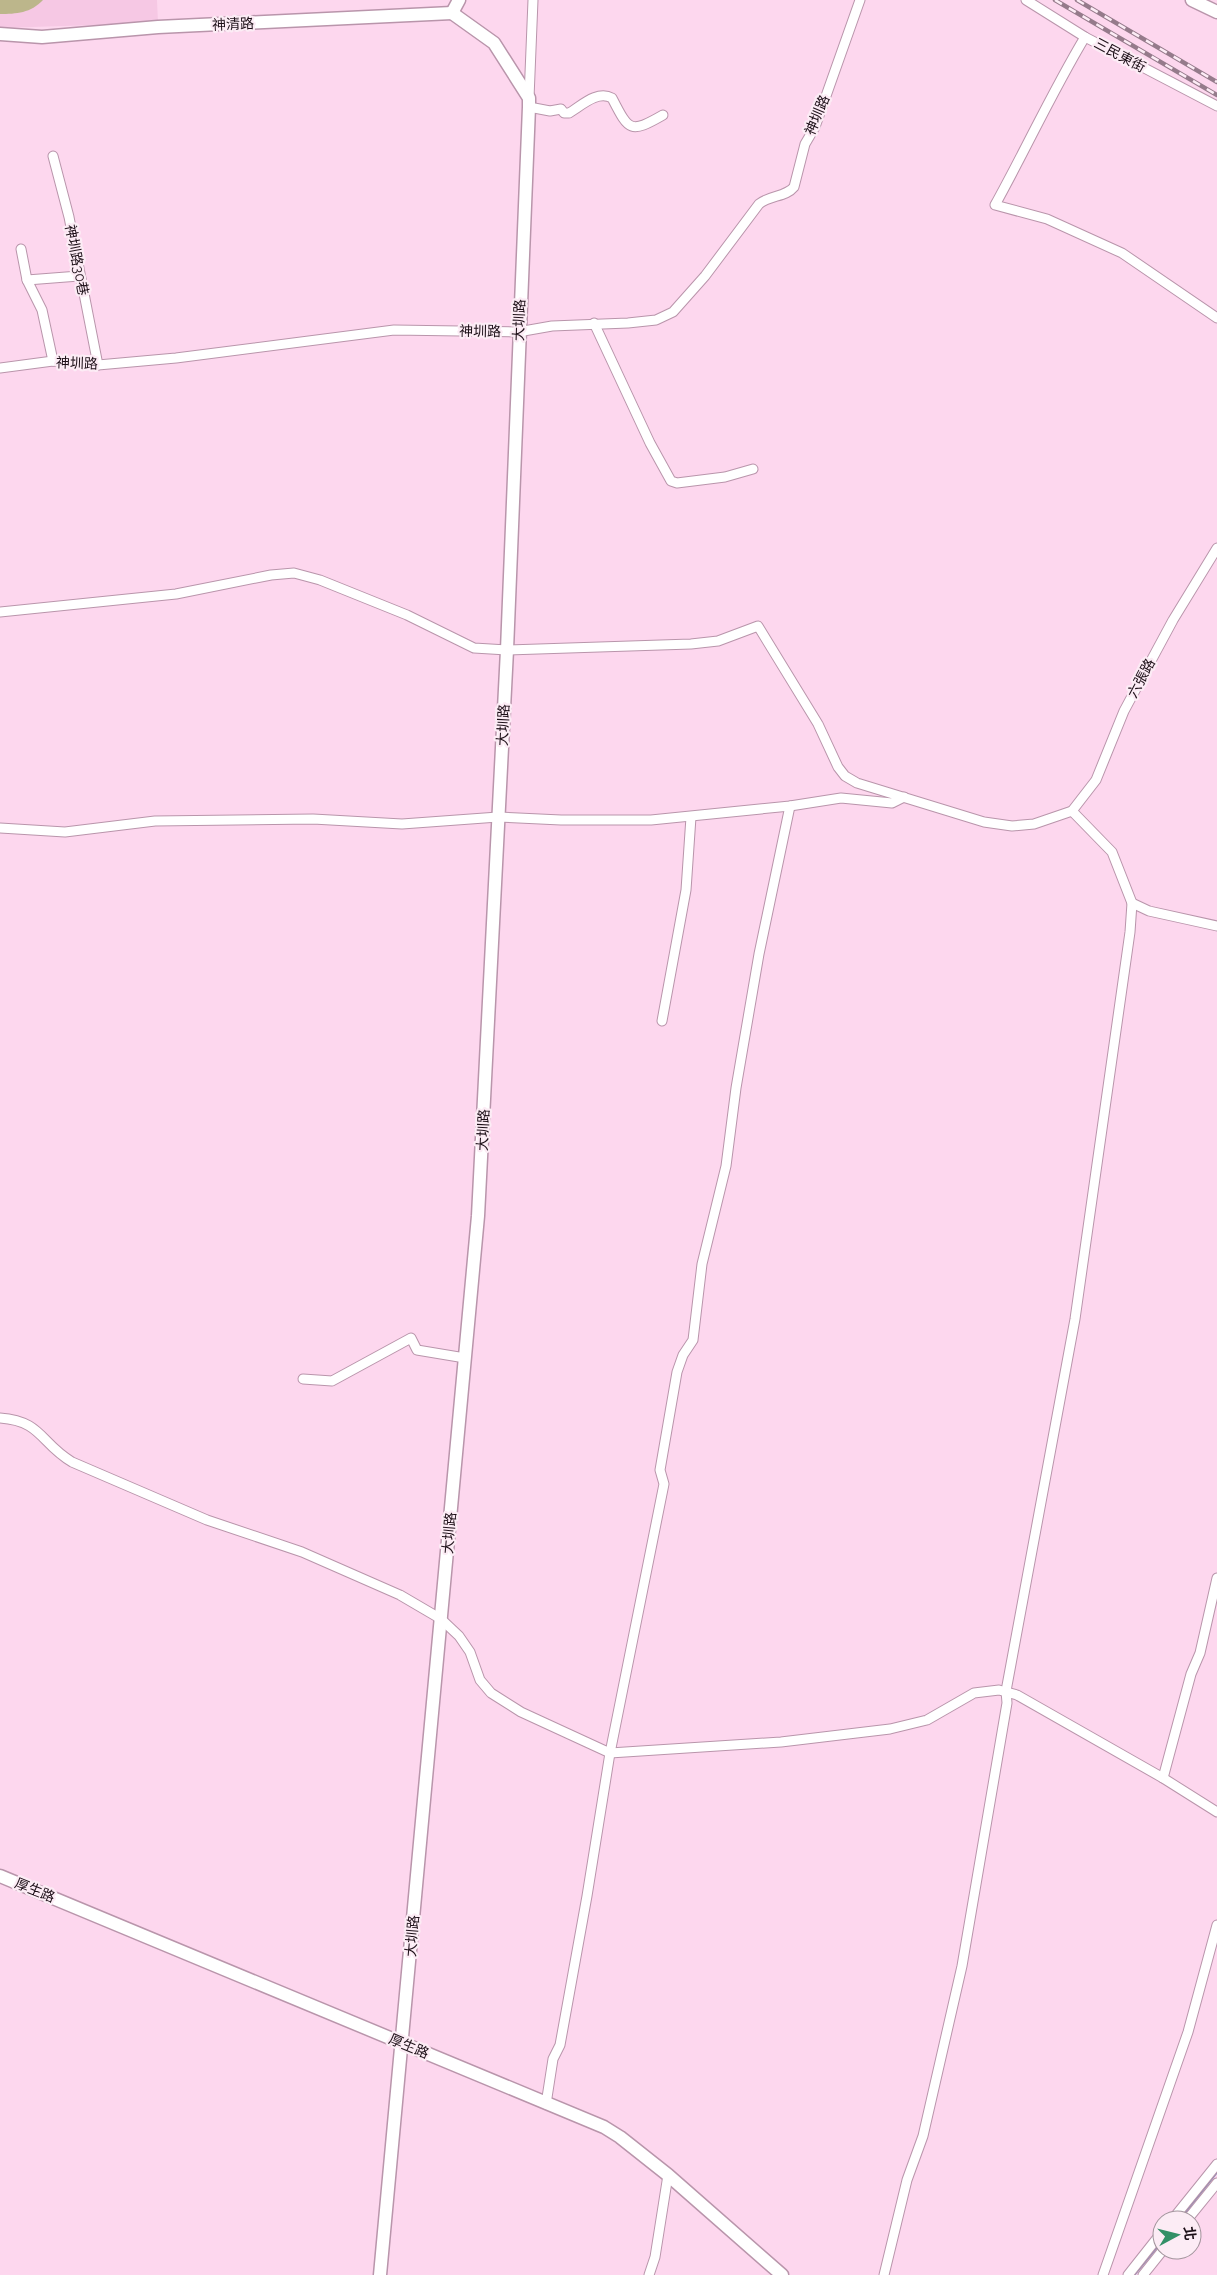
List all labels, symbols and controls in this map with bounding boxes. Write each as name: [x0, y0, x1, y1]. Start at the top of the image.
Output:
street label: 神清路: [212, 15, 254, 33]
street label: 三民東街: [1092, 35, 1148, 75]
street label: 神圳路: [801, 93, 833, 137]
street label: 神圳路30巷: [62, 223, 92, 297]
street label: 大圳路: [510, 299, 528, 341]
street label: 神圳路: [459, 323, 501, 339]
street label: 神圳路: [56, 354, 98, 372]
street label: 六張路: [1124, 656, 1158, 700]
street label: 大圳路: [494, 704, 512, 746]
street label: 大圳路: [474, 1109, 492, 1151]
street label: 大圳路: [439, 1511, 459, 1555]
street label: 厚生路: [13, 1875, 57, 1905]
street label: 大圳路: [402, 1914, 422, 1958]
street label: 厚生路: [387, 2030, 431, 2062]
north arrow: [1152, 2210, 1202, 2260]
text: 北: [1181, 2225, 1199, 2241]

